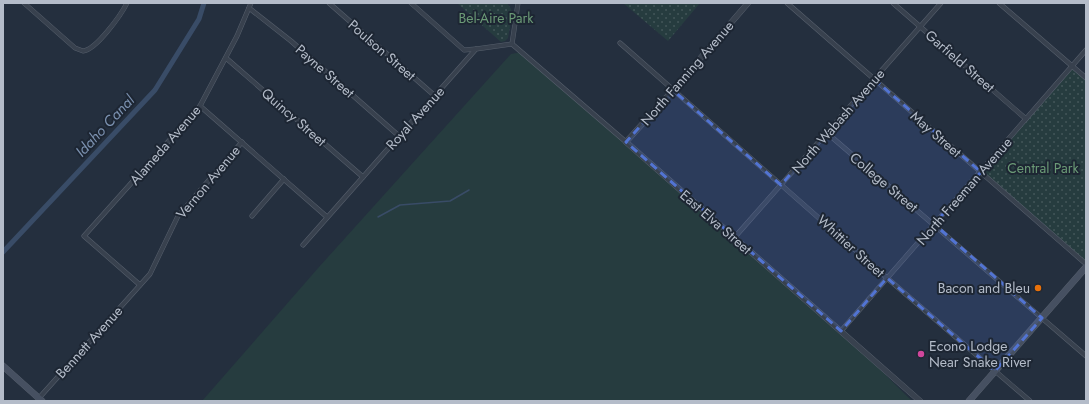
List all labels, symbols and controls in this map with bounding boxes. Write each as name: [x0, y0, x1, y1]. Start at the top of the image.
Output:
park label: Bel-Aire Park: [458, 8, 534, 28]
street label: Poulson Street: [344, 15, 421, 85]
street label: North Fanning Avenue: [636, 16, 738, 130]
street label: Garfield Street: [921, 25, 1000, 97]
street label: Payne Street: [291, 40, 359, 103]
street label: North Wabash Avenue: [787, 64, 889, 178]
street label: Royal Avenue: [381, 82, 449, 154]
street label: Quincy Street: [257, 83, 331, 151]
water label: Idaho Canal: [70, 90, 140, 162]
street label: Alameda Avenue: [125, 101, 205, 189]
street label: May Street: [906, 106, 966, 162]
street label: North Freeman Avenue: [912, 133, 1016, 249]
street label: Vernon Avenue: [171, 141, 245, 223]
street label: College Street: [846, 147, 923, 217]
park label: Central Park: [1007, 158, 1080, 178]
street label: East Elva Street: [676, 185, 757, 259]
street label: Whittier Street: [813, 210, 890, 282]
place label: Bacon and Bleu: [938, 278, 1030, 298]
marker: Bacon and Bleu: [1033, 283, 1043, 293]
street label: Bennett Avenue: [51, 301, 127, 383]
place label: Econo Lodge Near Snake River: [929, 336, 1032, 372]
marker: Econo Lodge Near Snake River: [916, 349, 926, 359]

